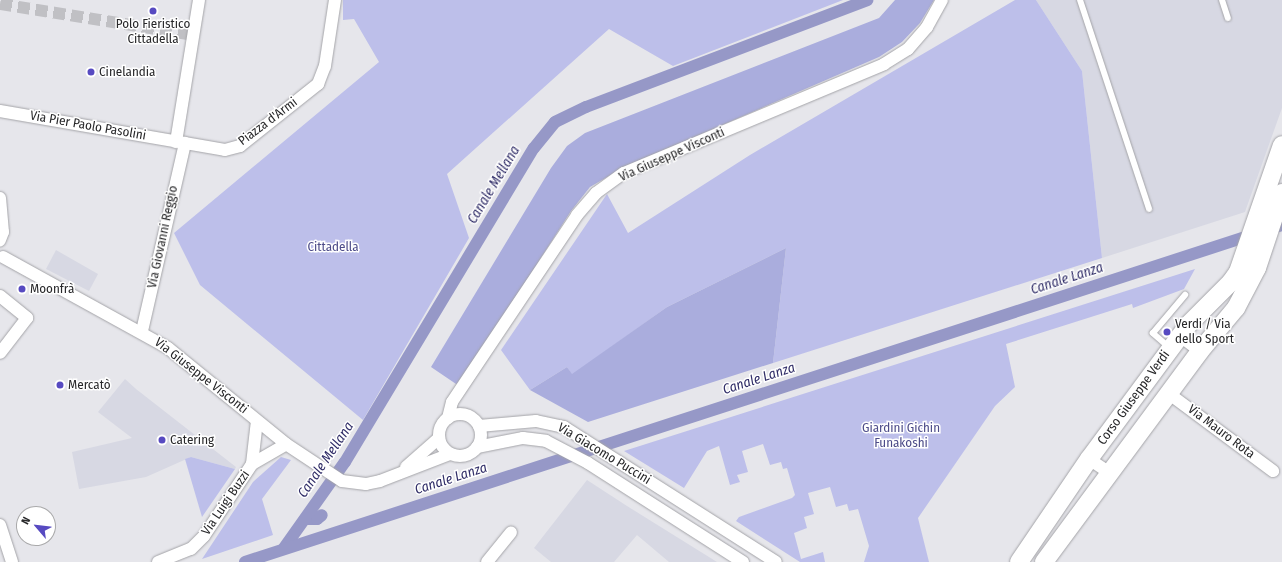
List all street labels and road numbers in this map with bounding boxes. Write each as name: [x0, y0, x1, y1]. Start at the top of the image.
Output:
street label: Piazza d'Armi: [235, 95, 301, 149]
street label: Via Pier Paolo Pasolini: [29, 108, 147, 144]
street label: Via Giuseppe Visconti: [617, 125, 727, 185]
street label: Via Giovanni Reggio: [145, 184, 181, 290]
street label: Via Giuseppe Visconti: [151, 335, 251, 417]
street label: Corso Giuseppe Verdi: [1095, 348, 1173, 448]
street label: Via Mauro Rota: [1184, 402, 1258, 462]
street label: Via Giacomo Puccini: [555, 420, 653, 488]
street label: Via Luigi Buzzi: [199, 468, 253, 538]

